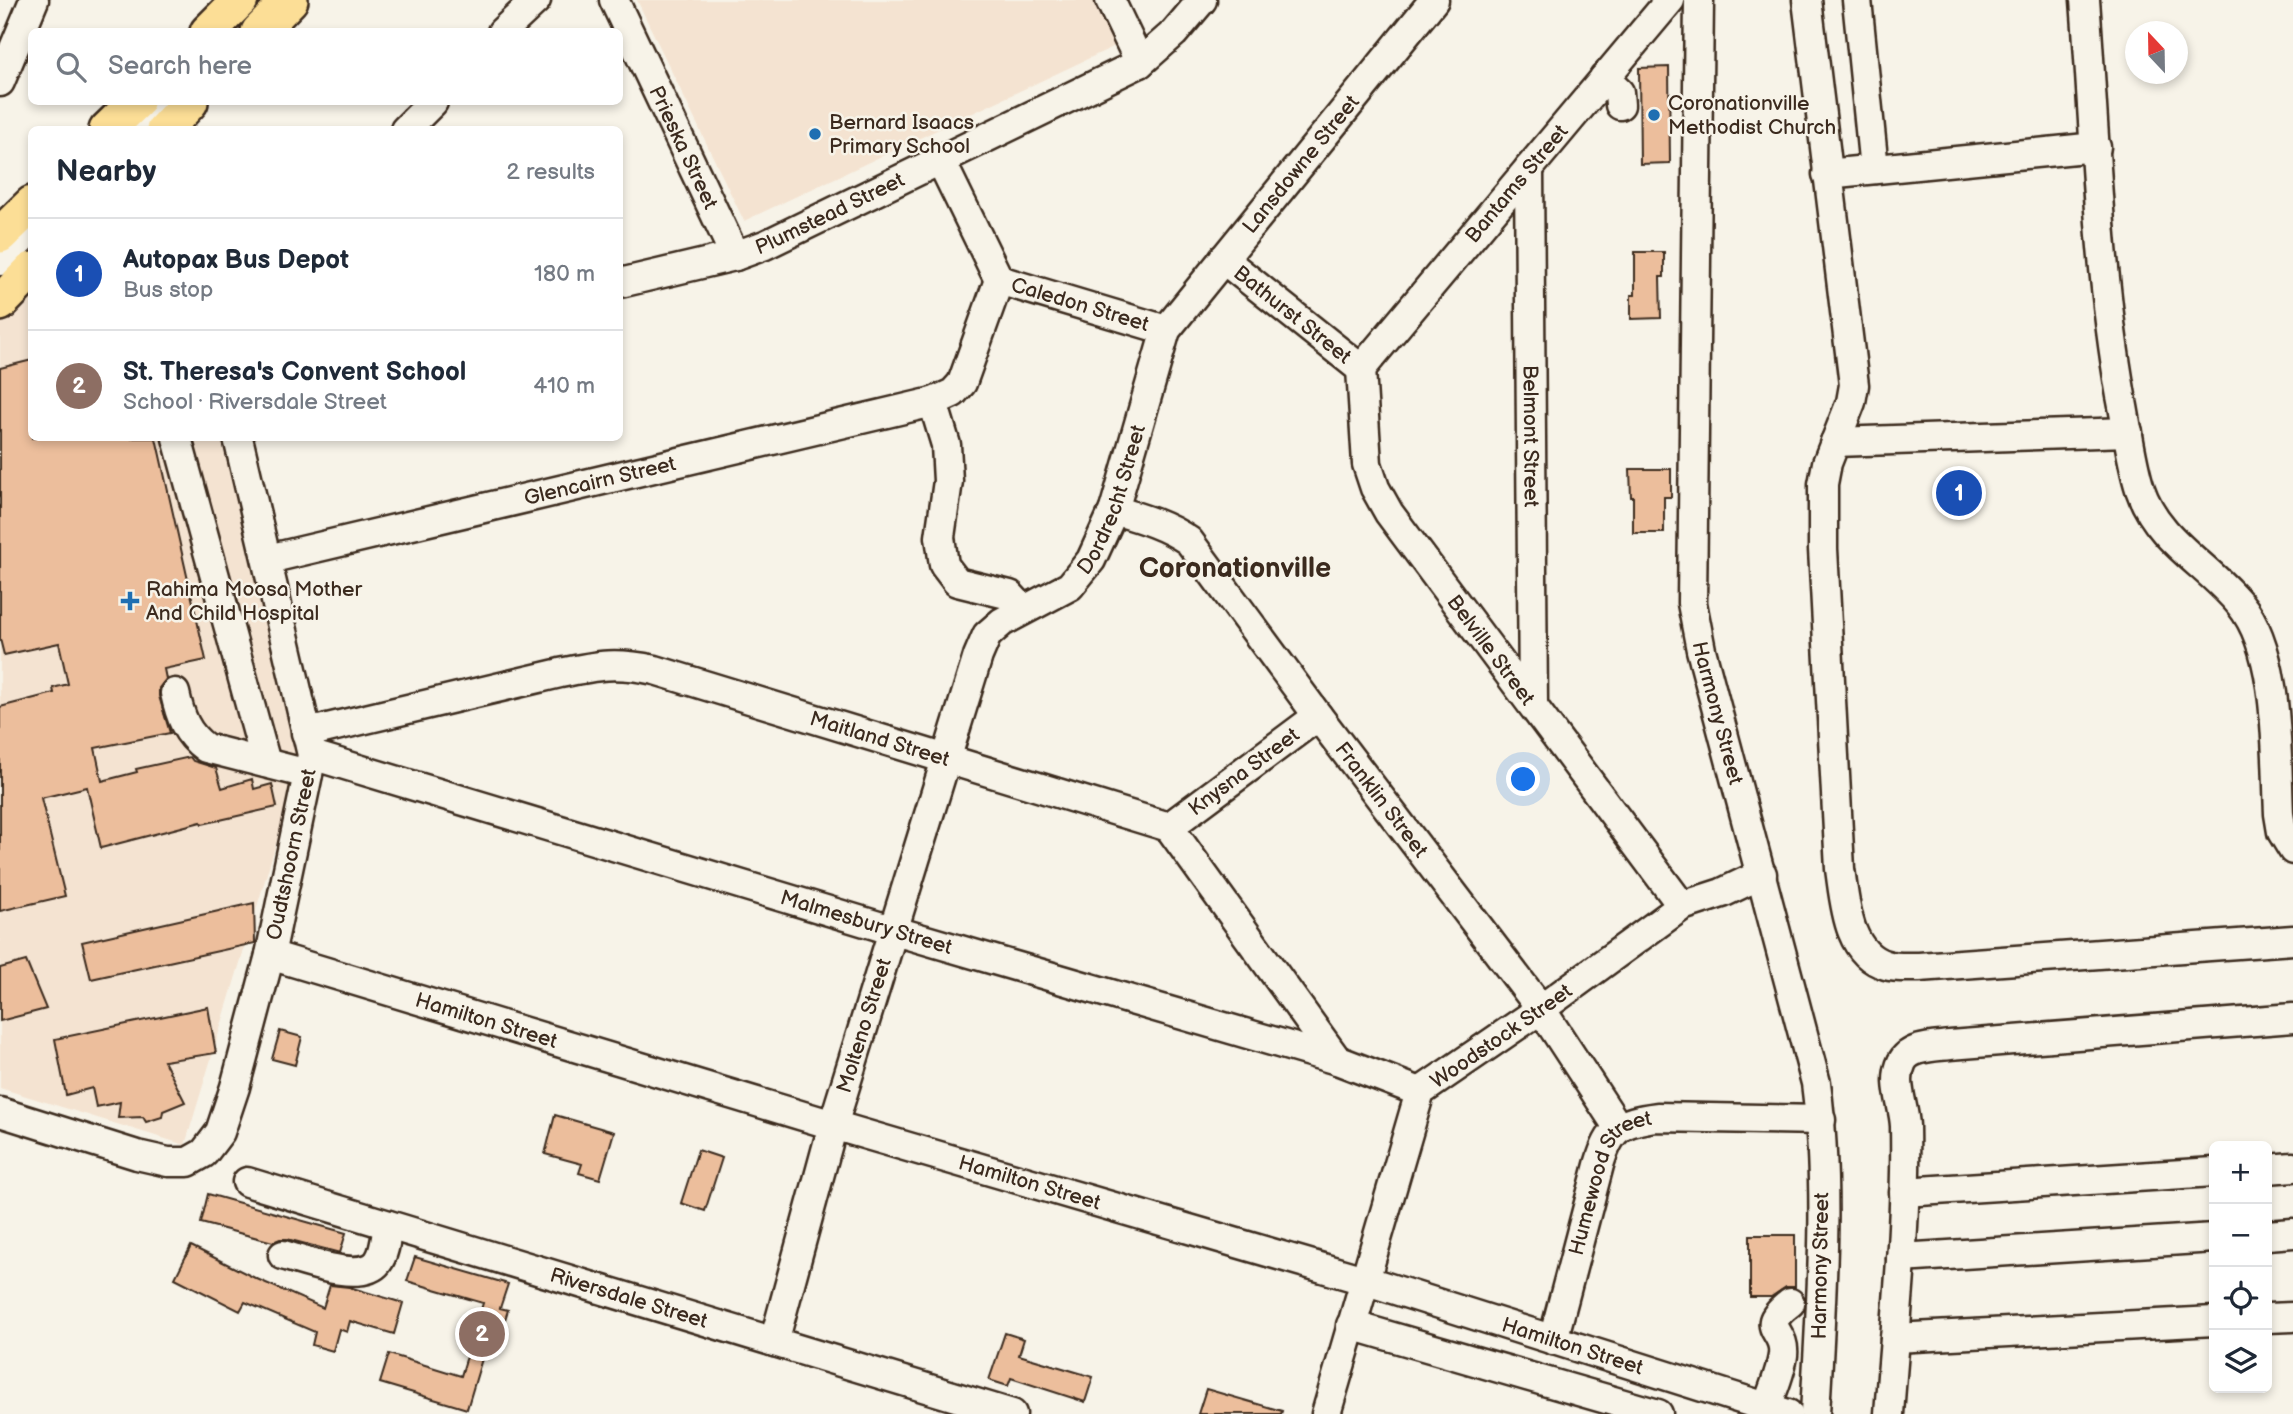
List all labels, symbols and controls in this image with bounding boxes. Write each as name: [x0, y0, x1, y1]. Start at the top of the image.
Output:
north arrow: [2125, 21, 2188, 84]
search box: [28, 28, 623, 105]
icon: search: [52, 48, 90, 86]
text: Search here: [108, 51, 252, 82]
street label: Prieska Street: [643, 82, 723, 214]
street label: Lansdowne Street: [1238, 90, 1365, 239]
place label: Coronationville Methodist Church: [1668, 91, 1836, 140]
marker: Coronationville Methodist Church: [1646, 107, 1662, 123]
place label: Bernard Isaacs Primary School: [829, 110, 974, 159]
street label: Bantams Street: [1460, 119, 1574, 248]
marker: Bernard Isaacs Primary School: [807, 126, 823, 142]
text: Nearby: [56, 154, 156, 190]
text: 2 results: [506, 158, 595, 186]
street label: Plumstead Street: [752, 167, 909, 260]
text: Autopax Bus Depot: [123, 245, 349, 276]
text: 1: [74, 260, 84, 288]
text: 180 m: [534, 260, 595, 288]
street label: Bathurst Street: [1228, 260, 1357, 370]
street label: Caledon Street: [1008, 272, 1152, 337]
text: Bus stop: [123, 276, 213, 304]
text: St. Theresa's Convent School: [123, 357, 466, 388]
street label: Belmont Street: [1517, 365, 1544, 508]
text: 2: [72, 372, 86, 400]
text: 410 m: [533, 372, 595, 400]
text: School · Riversdale Street: [123, 388, 387, 416]
street label: Dordrecht Street: [1072, 421, 1151, 580]
street label: Glencairn Street: [522, 451, 679, 511]
pin: 1: [1936, 467, 1982, 519]
district label: Coronationville: [1139, 552, 1331, 585]
place label: Rahima Moosa Mother And Child Hospital: [146, 577, 363, 626]
street label: Belville Street: [1441, 590, 1540, 711]
marker: Rahima Moosa Mother And Child Hospital: [120, 591, 140, 611]
street label: Harmony Street: [1687, 639, 1748, 788]
street label: Maitland Street: [807, 706, 953, 772]
street label: Knysna Street: [1184, 722, 1305, 821]
street label: Franklin Street: [1329, 737, 1433, 863]
your location: [1506, 762, 1540, 796]
street label: Oudtshoorn Street: [261, 766, 322, 942]
street label: Malmesbury Street: [777, 885, 956, 960]
street label: Molteno Street: [832, 955, 897, 1096]
street label: Woodstock Street: [1426, 978, 1577, 1094]
street label: Hamilton Street: [412, 988, 561, 1054]
street label: Humewood Street: [1564, 1106, 1654, 1258]
map controls: [2209, 1141, 2272, 1393]
button: +: [2209, 1141, 2272, 1204]
street label: Hamilton Street: [956, 1150, 1104, 1216]
street label: Harmony Street: [1807, 1192, 1834, 1340]
button: −: [2209, 1204, 2272, 1267]
street label: Riversdale Street: [547, 1263, 711, 1334]
button: locate: [2209, 1267, 2272, 1330]
pin: 2: [459, 1308, 505, 1360]
street label: Hamilton Street: [1499, 1312, 1647, 1381]
button: layers: [2209, 1330, 2272, 1393]

